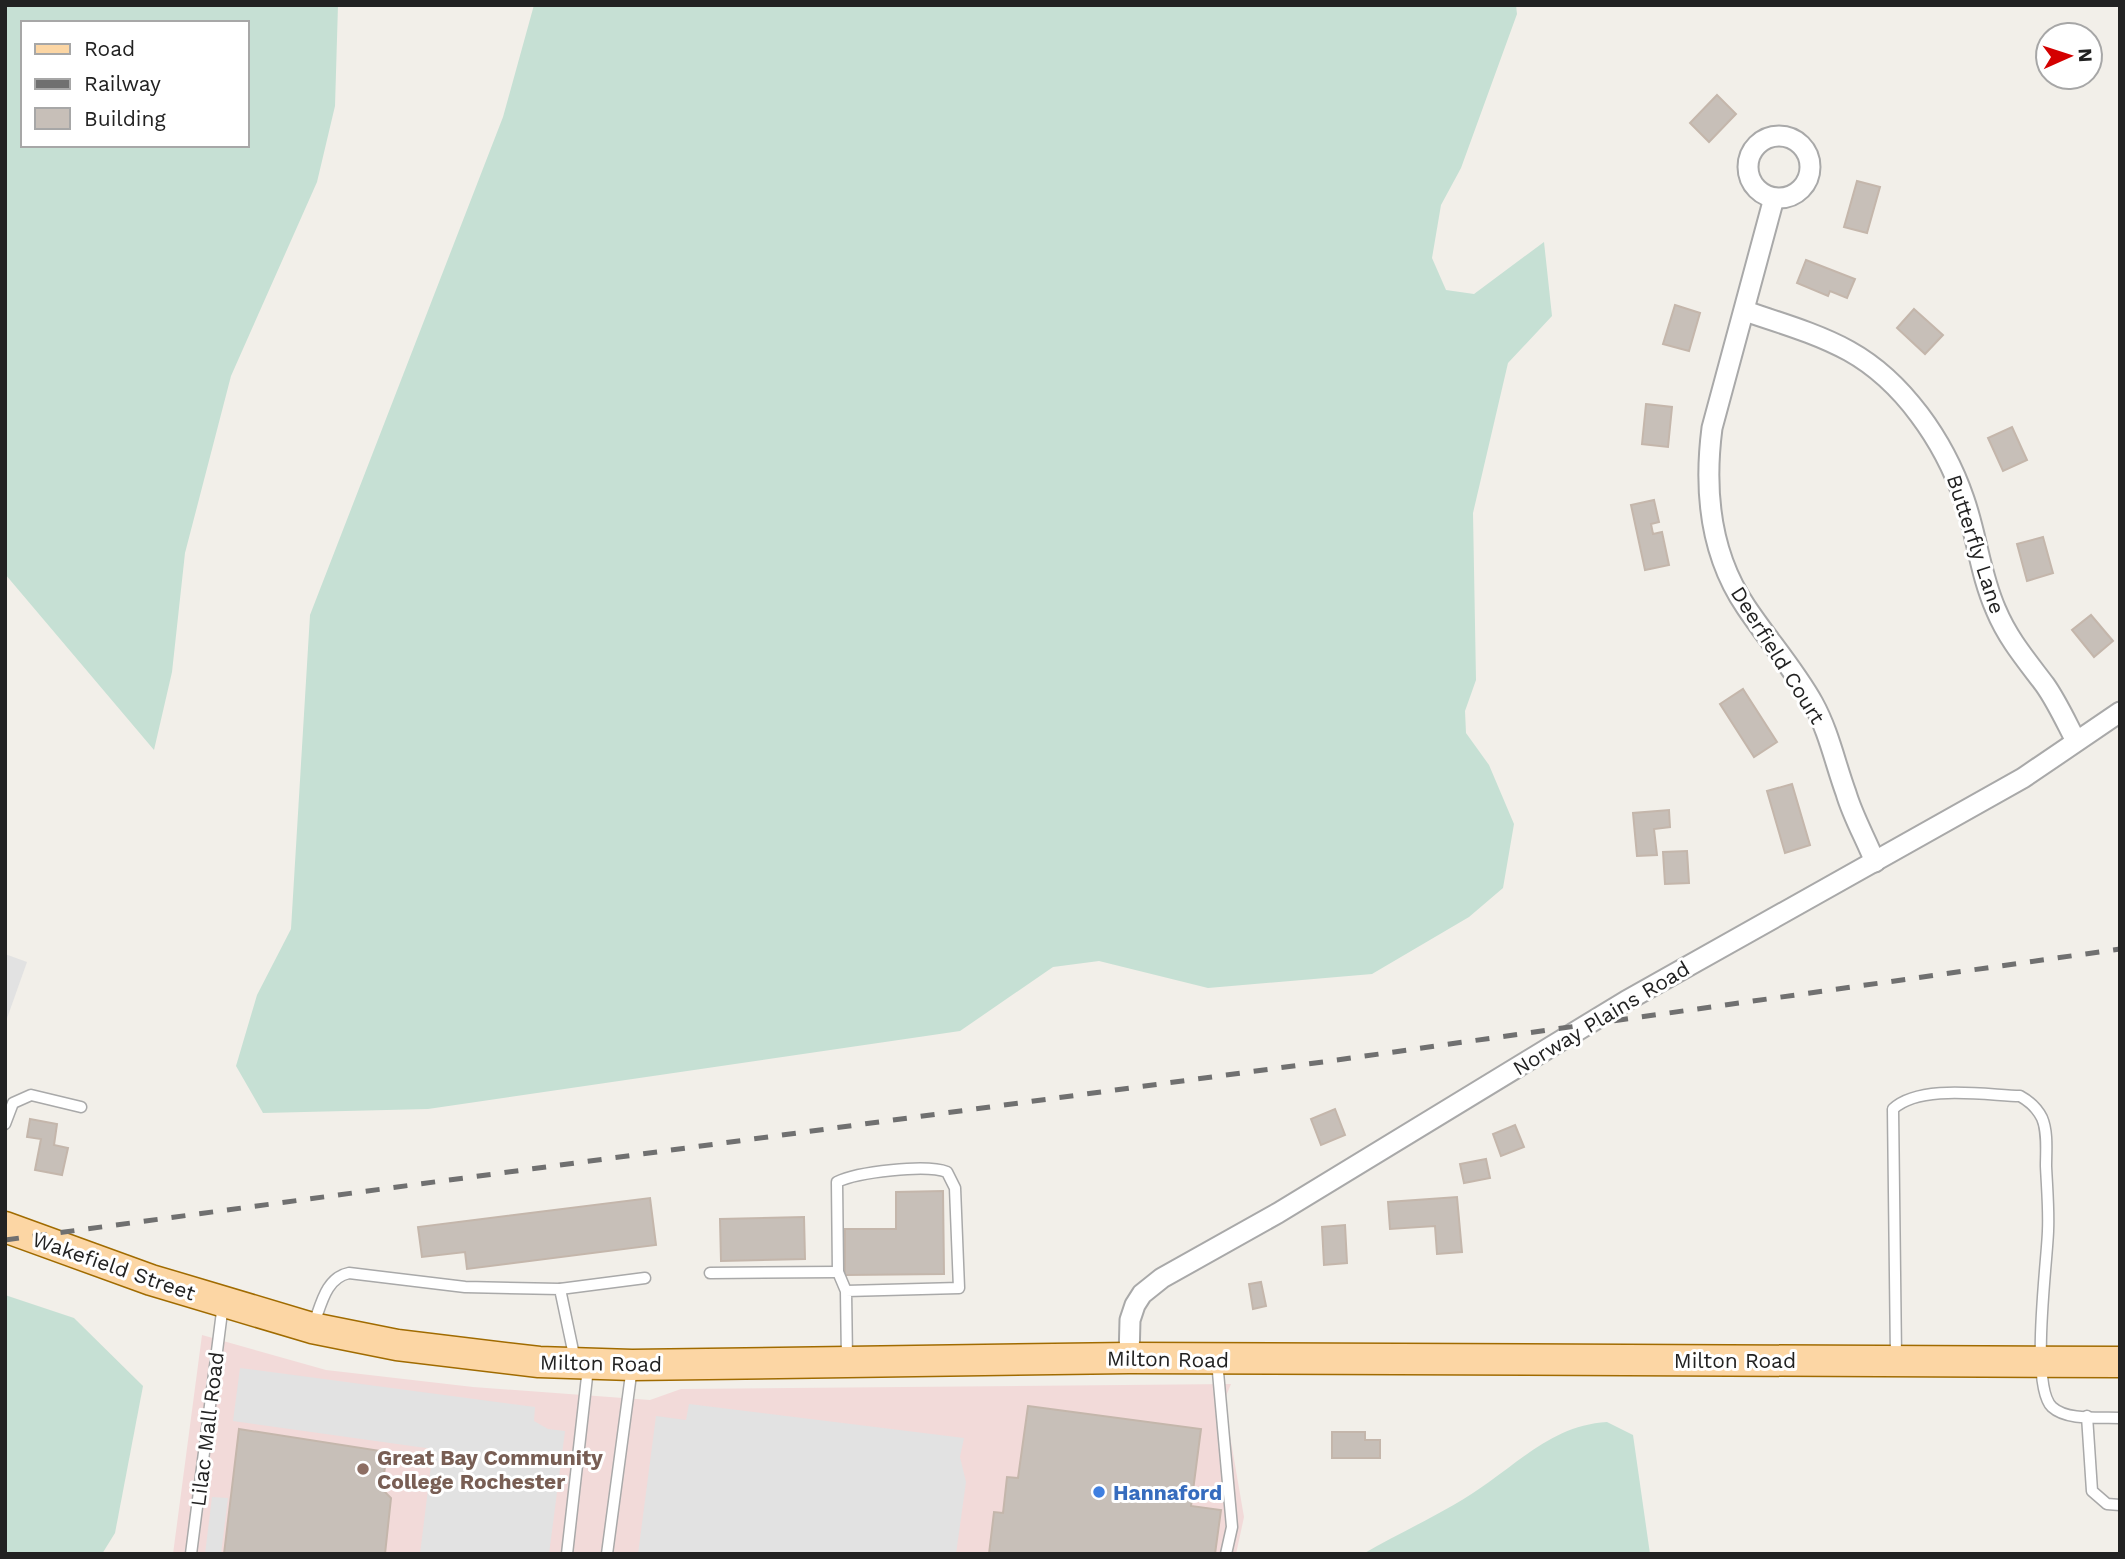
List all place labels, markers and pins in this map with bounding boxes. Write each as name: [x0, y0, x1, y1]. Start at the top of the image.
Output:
place label: Great Bay Community College Rochester: [377, 1445, 603, 1494]
marker: Great Bay Community College Rochester: [355, 1461, 371, 1477]
place label: Hannaford: [1113, 1480, 1222, 1505]
marker: Hannaford: [1091, 1484, 1107, 1500]

